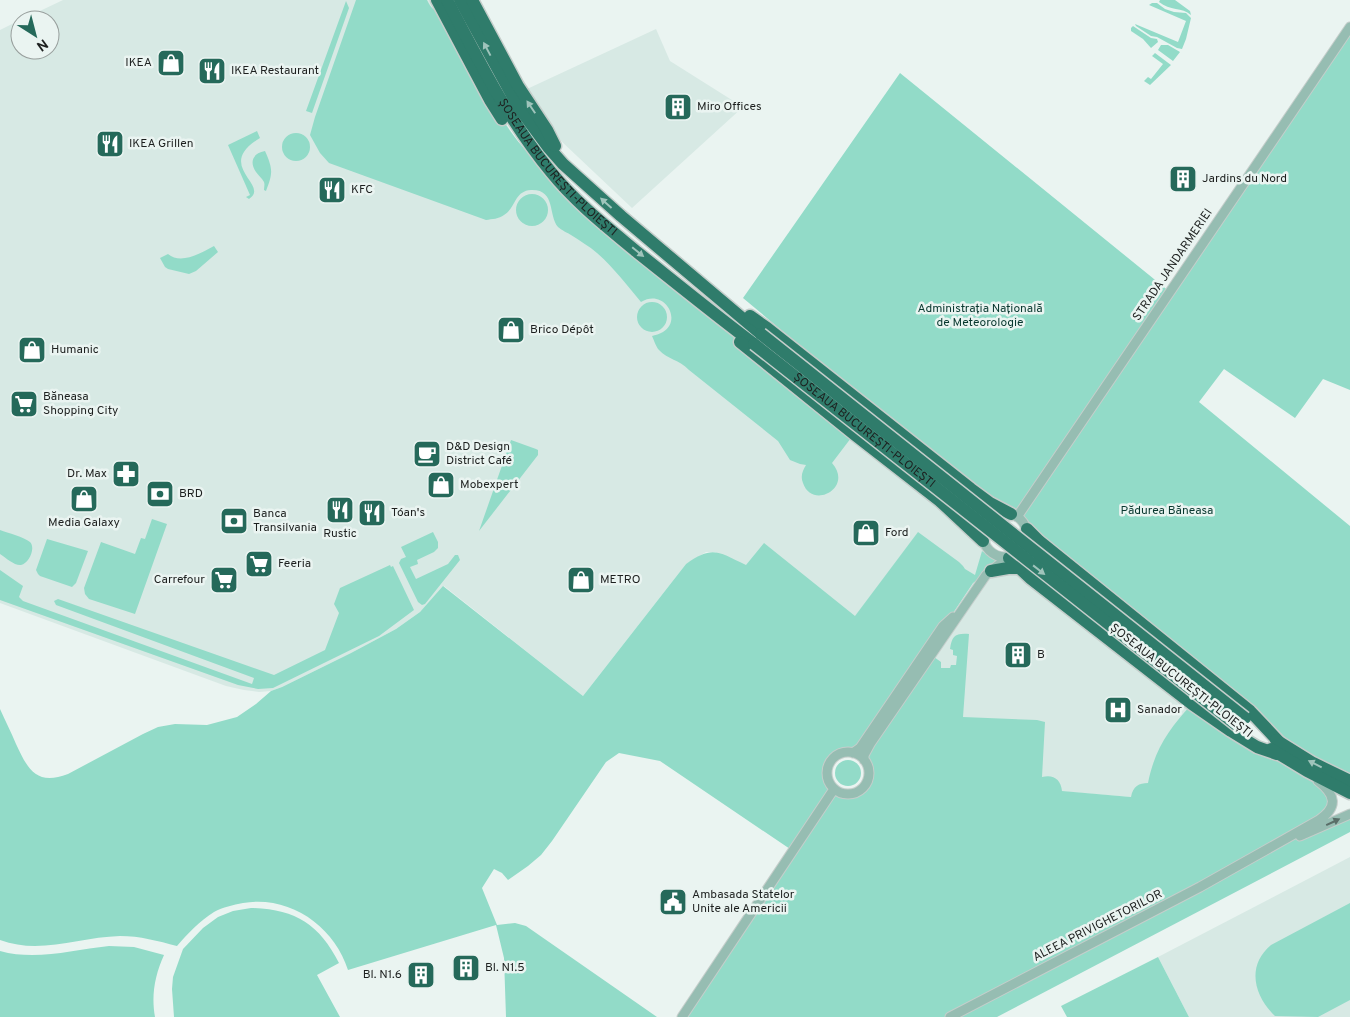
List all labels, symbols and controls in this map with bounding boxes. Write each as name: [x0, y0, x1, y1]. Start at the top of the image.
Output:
north arrow: [10, 10, 60, 60]
text: N: [33, 34, 51, 54]
one-way arrow: [482, 43, 491, 56]
shop icon: IKEA: [156, 48, 186, 78]
place label: IKEA: [125, 55, 152, 71]
restaurant icon: IKEA Restaurant: [197, 56, 227, 86]
place label: IKEA Restaurant: [231, 63, 319, 79]
building icon: Miro Offices: [663, 92, 693, 122]
street label: ȘOSEAUA BUCUREȘTI-PLOIEȘTI: [494, 96, 620, 240]
place label: Miro Offices: [697, 99, 762, 115]
one-way arrow: [526, 100, 536, 113]
restaurant icon: IKEA Grillen: [95, 129, 125, 159]
place label: IKEA Grillen: [129, 136, 194, 152]
building icon: Jardins du Nord: [1168, 164, 1198, 194]
place label: Jardins du Nord: [1202, 171, 1287, 187]
restaurant icon: KFC: [317, 175, 347, 205]
place label: KFC: [351, 182, 373, 198]
one-way arrow: [600, 197, 612, 209]
street label: STRADA JANDARMERIEI: [1129, 206, 1217, 324]
one-way arrow: [631, 247, 644, 258]
park label: Administrația Națională de Meteorologie: [917, 301, 1043, 331]
shop icon: Brico Dépôt: [496, 315, 526, 345]
place label: Brico Dépôt: [530, 322, 594, 338]
shop icon: Humanic: [17, 335, 47, 365]
place label: Humanic: [51, 342, 99, 358]
street label: ȘOSEAUA BUCUREȘTI-PLOIEȘTI: [790, 370, 938, 492]
supermarket icon: Băneasa Shopping City: [9, 389, 39, 419]
place label: Băneasa Shopping City: [43, 389, 118, 419]
cafe icon: D&D Design District Café: [412, 439, 442, 469]
place label: D&D Design District Café: [446, 439, 512, 469]
pharmacy icon: Dr. Max: [111, 459, 141, 489]
place label: Dr. Max: [67, 466, 107, 482]
shop icon: Mobexpert: [426, 470, 456, 500]
place label: Mobexpert: [460, 477, 519, 493]
bank icon: BRD: [145, 479, 175, 509]
shop icon: Media Galaxy: [69, 484, 99, 514]
place label: BRD: [179, 486, 203, 502]
restaurant icon: Rustic: [325, 495, 355, 525]
restaurant icon: Tóan's: [357, 498, 387, 528]
park label: Pădurea Băneasa: [1121, 503, 1213, 519]
place label: Tóan's: [391, 505, 425, 521]
bank icon: Banca Transilvania: [219, 506, 249, 536]
place label: Banca Transilvania: [253, 506, 317, 536]
place label: Media Galaxy: [48, 515, 120, 531]
shop icon: Ford: [851, 518, 881, 548]
place label: Ford: [885, 525, 909, 541]
place label: Rustic: [323, 526, 357, 542]
supermarket icon: Feeria: [244, 549, 274, 579]
place label: Feeria: [278, 556, 311, 572]
one-way arrow: [1032, 564, 1045, 575]
supermarket icon: Carrefour: [209, 565, 239, 595]
shop icon: METRO: [566, 565, 596, 595]
place label: Carrefour: [154, 572, 205, 588]
place label: METRO: [600, 572, 640, 588]
street label: ȘOSEAUA BUCUREȘTI-PLOIEȘTI: [1106, 620, 1256, 742]
building icon: B: [1003, 640, 1033, 670]
place label: B: [1037, 647, 1045, 663]
hospital icon: Sanador: [1103, 695, 1133, 725]
place label: Sanador: [1137, 702, 1182, 718]
one-way arrow: [1308, 760, 1323, 768]
one-way arrow: [1326, 817, 1340, 825]
street label: ALEEA PRIVIGHETORILOR: [1031, 886, 1165, 966]
public building icon: Ambasada Statelor Unite ale Americii: [658, 887, 688, 917]
place label: Ambasada Statelor Unite ale Americii: [692, 887, 795, 917]
building icon: Bl. N1.5: [451, 953, 481, 983]
building icon: Bl. N1.6: [406, 960, 436, 990]
place label: Bl. N1.5: [485, 960, 525, 976]
place label: Bl. N1.6: [363, 967, 402, 983]

